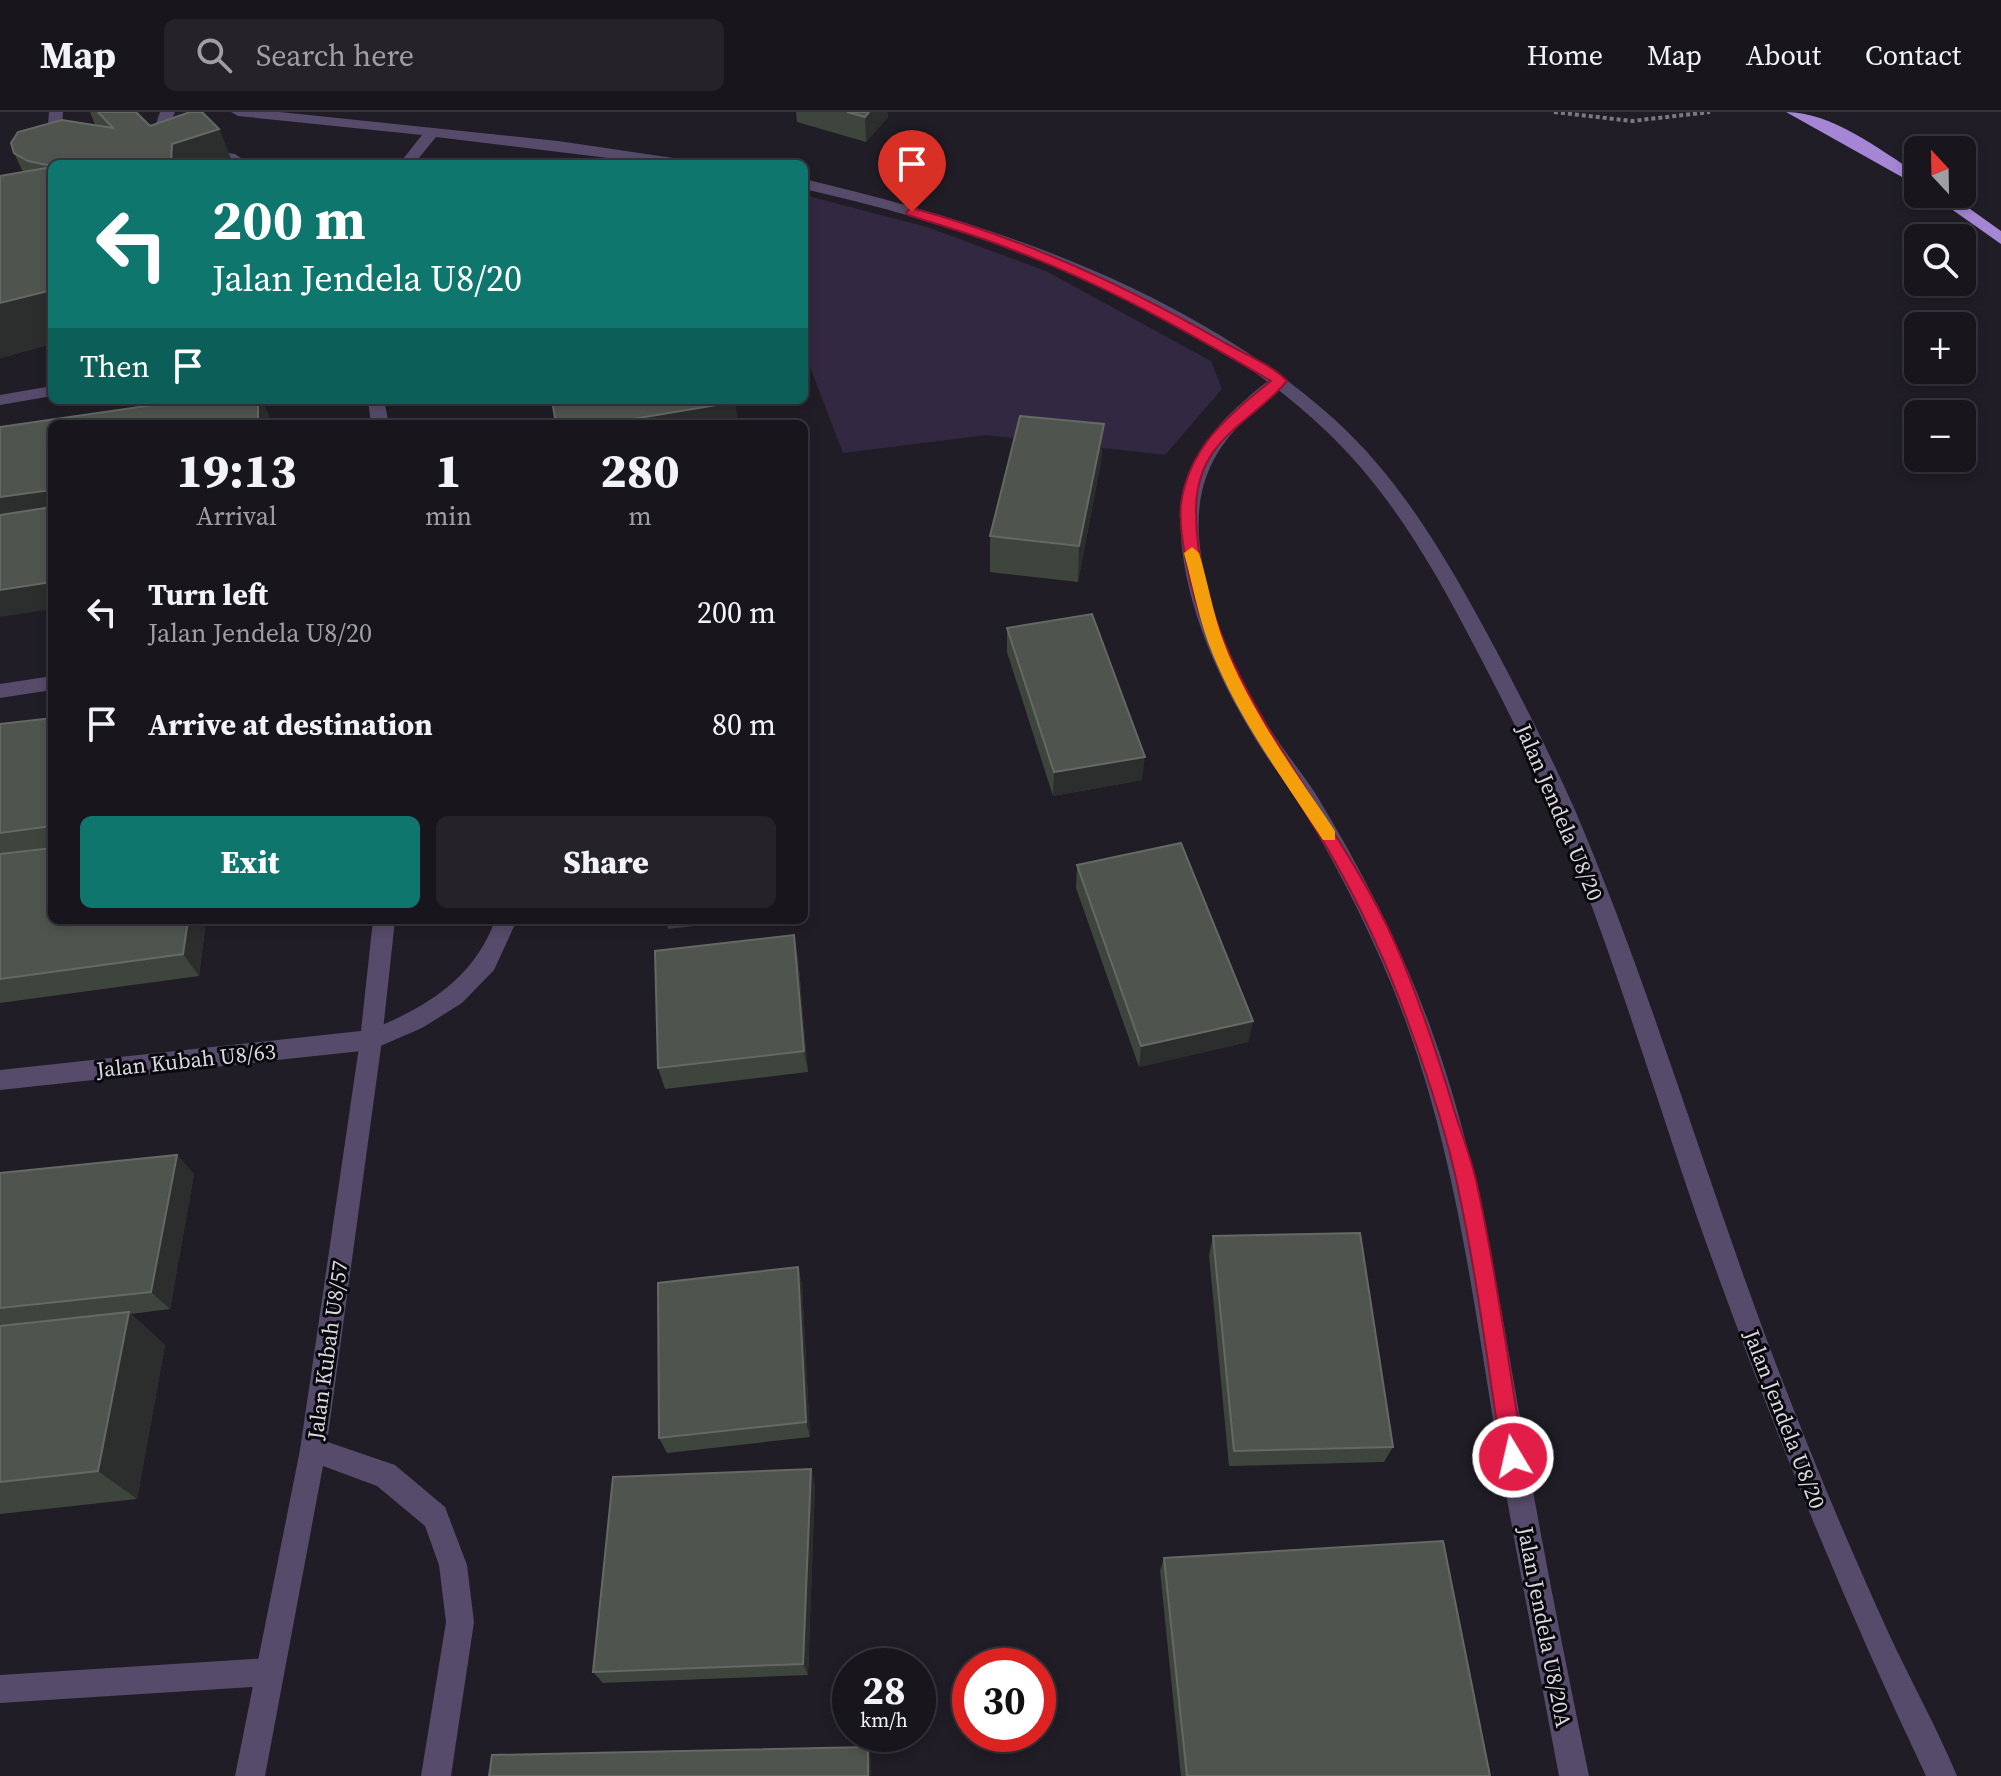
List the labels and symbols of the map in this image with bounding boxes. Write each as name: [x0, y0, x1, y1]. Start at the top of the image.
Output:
pin: [878, 130, 946, 212]
north arrow: [1904, 136, 1976, 208]
street label: Jalan Jendela U8/20: [1509, 718, 1611, 905]
street label: Jalan Kubah U8/63: [94, 1036, 277, 1084]
street label: Jalan Kubah U8/57: [299, 1259, 354, 1442]
street label: Jalan Jendela U8/20: [1737, 1324, 1833, 1513]
position arrow: [1471, 1415, 1555, 1499]
street label: Jalan Jendela U8/20A: [1511, 1523, 1579, 1730]
speed limit sign: 30: [952, 1648, 1056, 1752]

